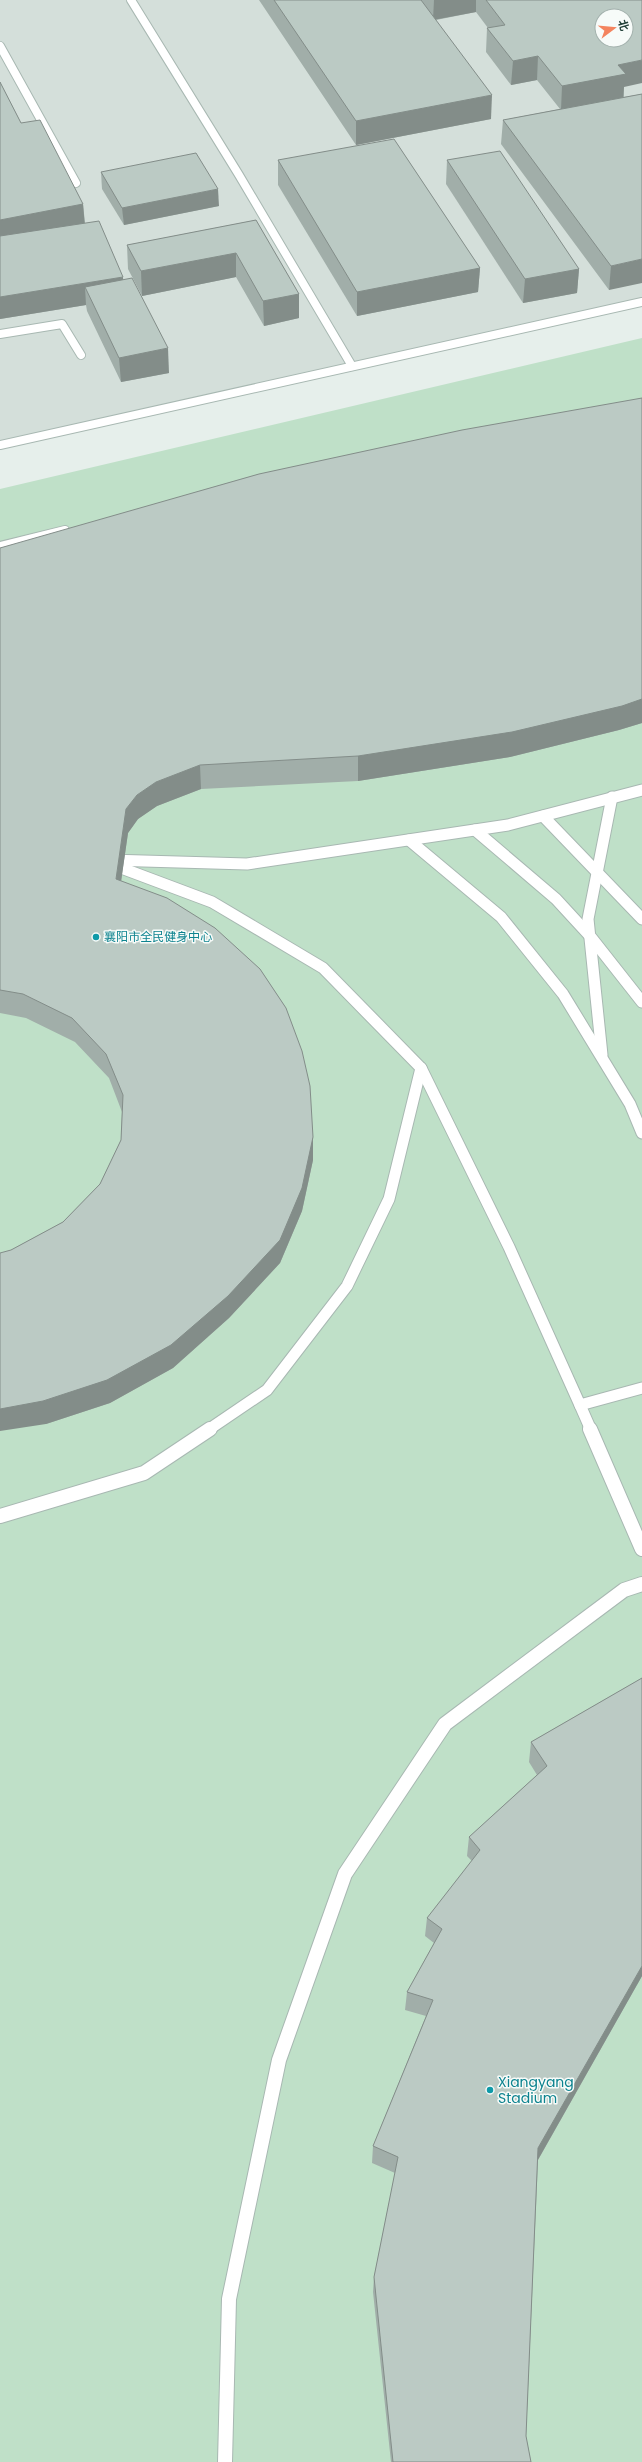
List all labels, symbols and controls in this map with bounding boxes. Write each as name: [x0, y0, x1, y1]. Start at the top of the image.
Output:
north arrow: [594, 8, 634, 48]
text: 北: [614, 18, 633, 33]
place label: 襄阳市全民健身中心: [104, 928, 212, 945]
marker: 襄阳市全民健身中心: [91, 932, 101, 942]
place label: Xiangyang Stadium: [498, 2072, 574, 2108]
marker: Xiangyang Stadium: [485, 2085, 495, 2095]

